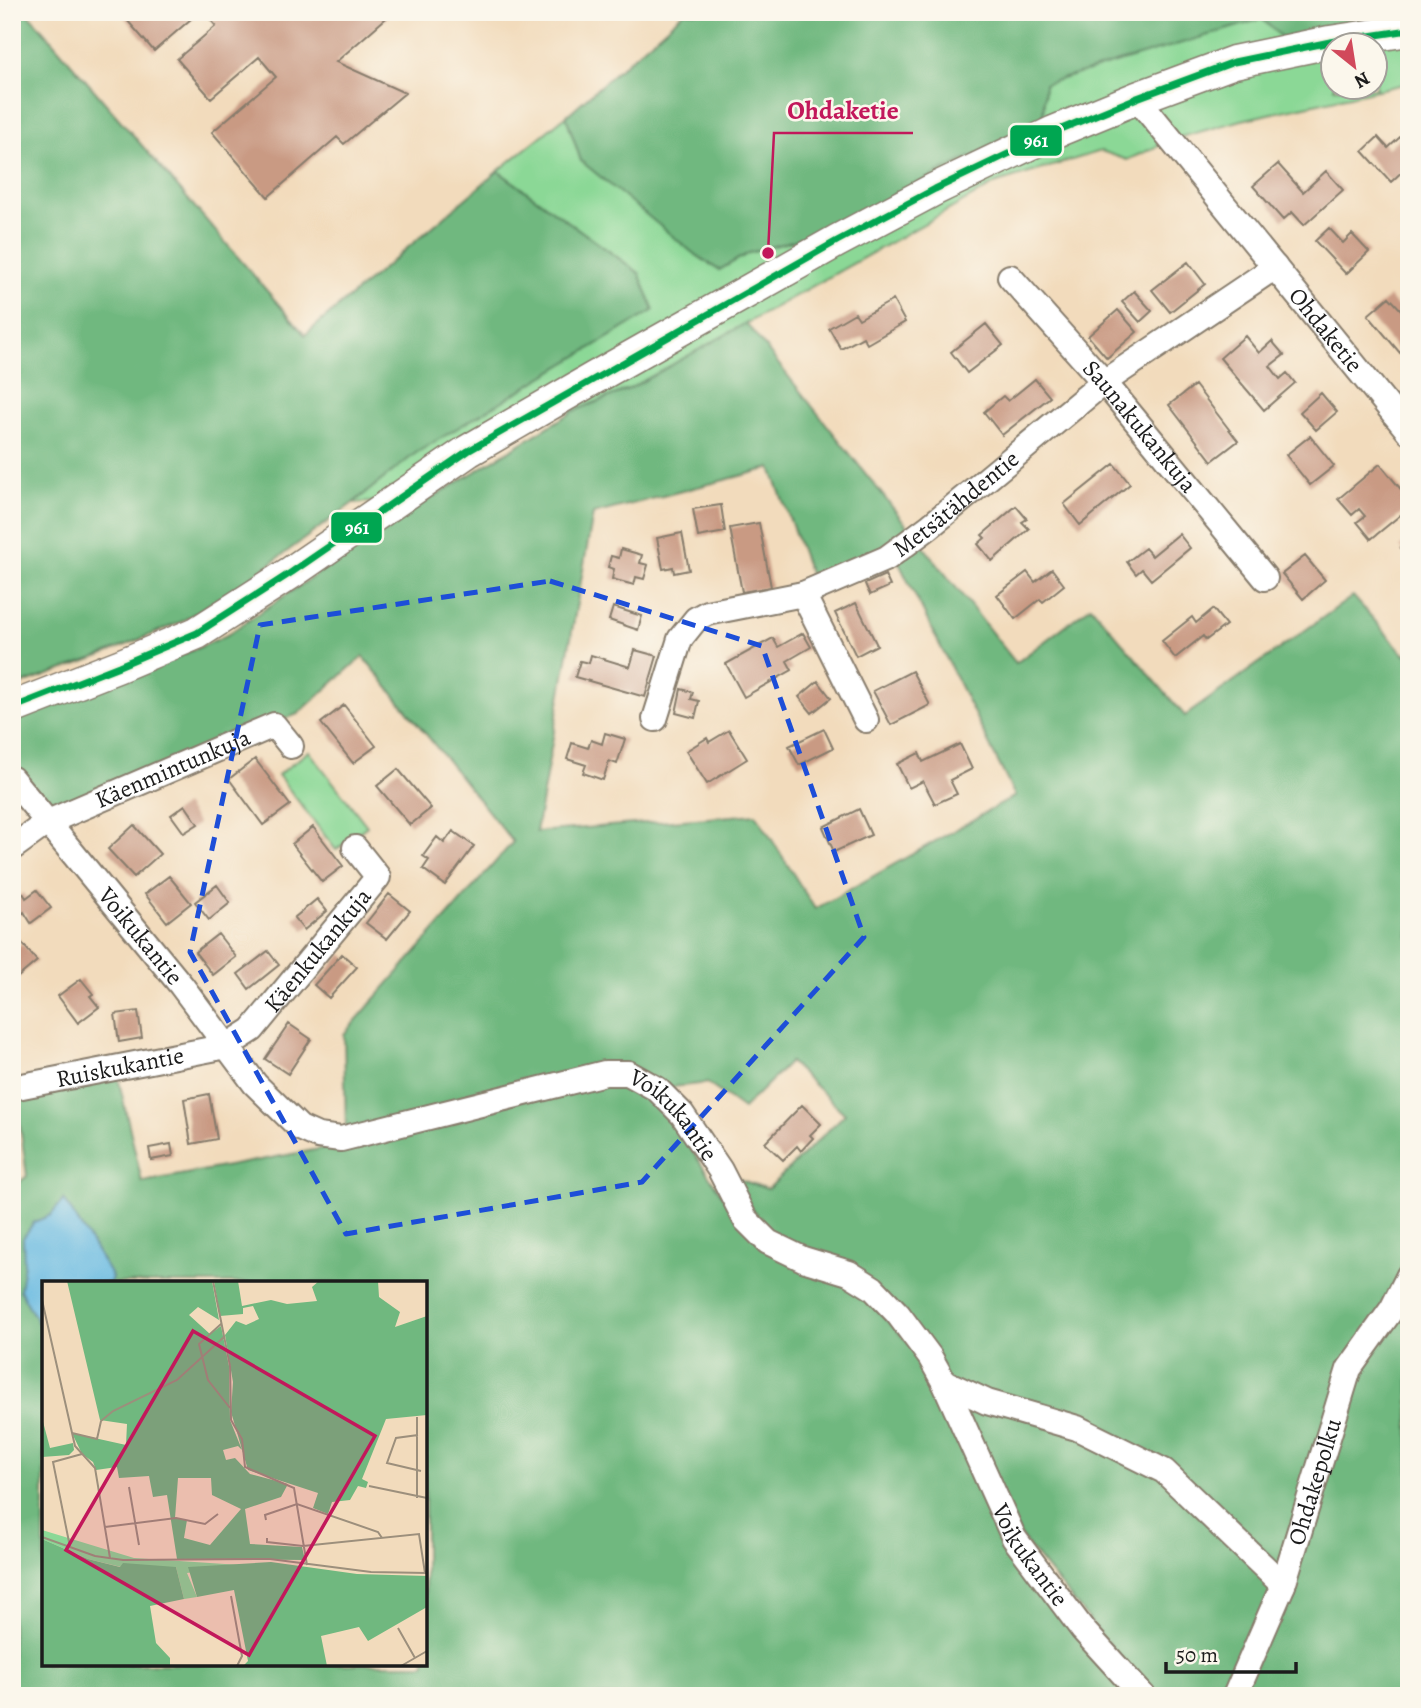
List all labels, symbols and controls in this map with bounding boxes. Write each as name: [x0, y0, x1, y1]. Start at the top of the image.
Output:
north arrow: [1320, 32, 1390, 102]
text: N: [1349, 65, 1374, 95]
callout: Ohdaketie: [774, 86, 913, 133]
text: Ohdaketie: [787, 93, 899, 128]
line badge: 961: [1009, 124, 1063, 157]
text: 961: [1024, 128, 1048, 154]
street label: Ohdaketie: [1281, 281, 1370, 379]
street label: Saunakukankuja: [1076, 353, 1205, 500]
street label: Metsätähdentie: [886, 443, 1026, 564]
line badge: 961: [330, 511, 383, 544]
text: 961: [345, 515, 369, 541]
street label: Käenmintunkuja: [90, 721, 256, 816]
street label: Voikukantie: [90, 879, 190, 992]
street label: Käenkukankuja: [257, 881, 379, 1019]
street label: Ruiskukantie: [53, 1039, 187, 1095]
street label: Voikukantie: [623, 1060, 725, 1167]
inset map: [42, 1281, 427, 1666]
street label: Ohdakepolku: [1280, 1414, 1349, 1549]
street label: Voikukantie: [984, 1498, 1076, 1613]
scale bar: [1166, 1631, 1295, 1675]
text: 50 m: [1176, 1641, 1218, 1669]

